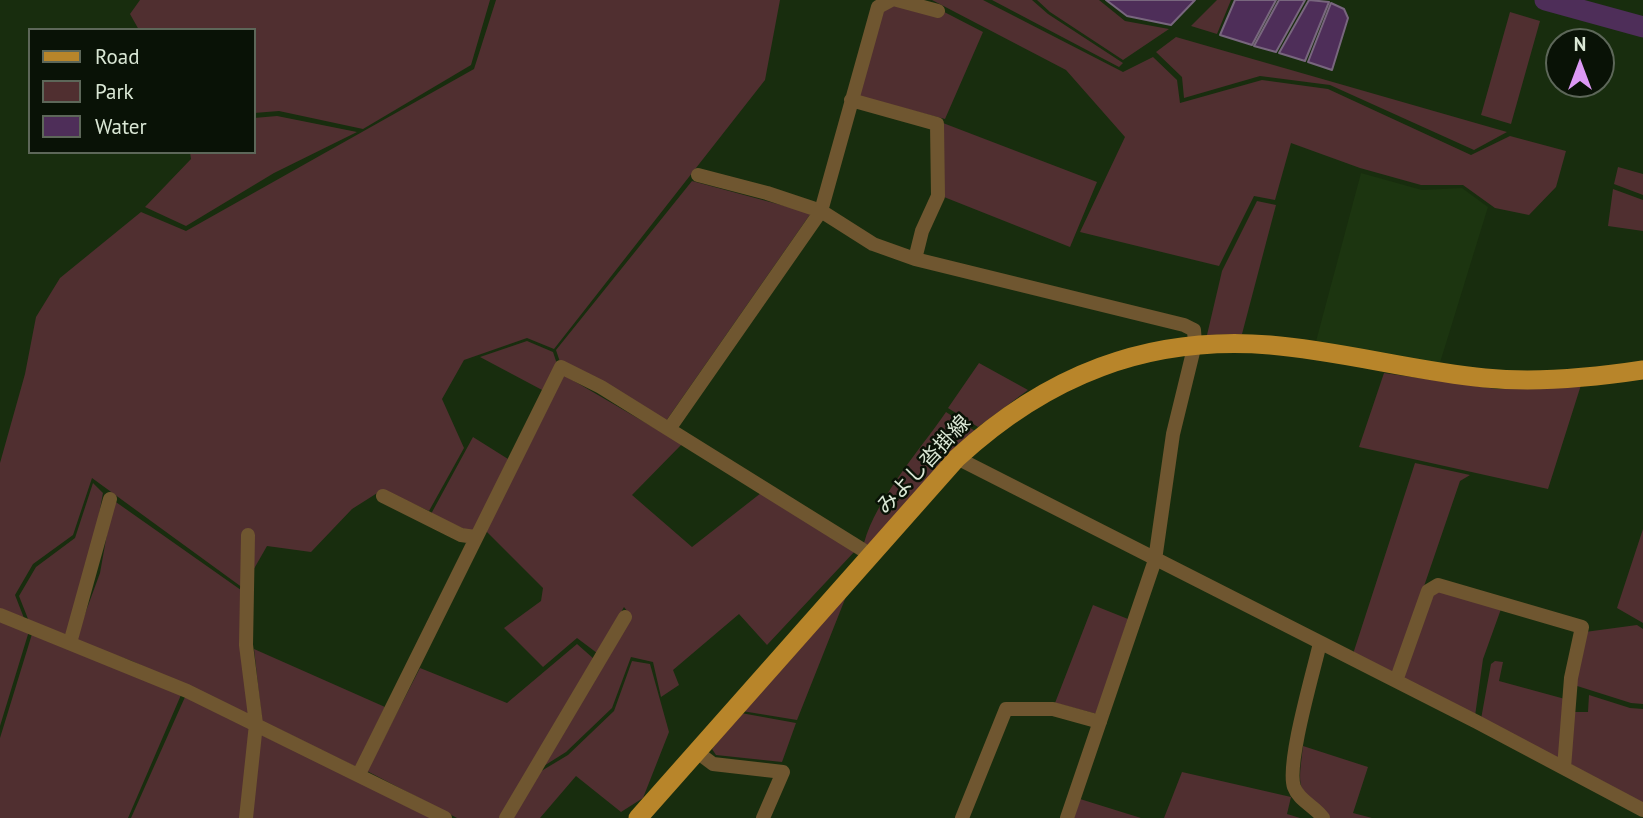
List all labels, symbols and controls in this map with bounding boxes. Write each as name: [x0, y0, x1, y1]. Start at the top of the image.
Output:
legend: [28, 28, 256, 154]
north arrow: [1545, 28, 1615, 98]
text: N: [1574, 32, 1586, 56]
text: Road: [95, 43, 139, 70]
text: Park: [95, 78, 134, 105]
text: Water: [95, 113, 147, 140]
street label: みよし沓掛線: [872, 410, 976, 520]

